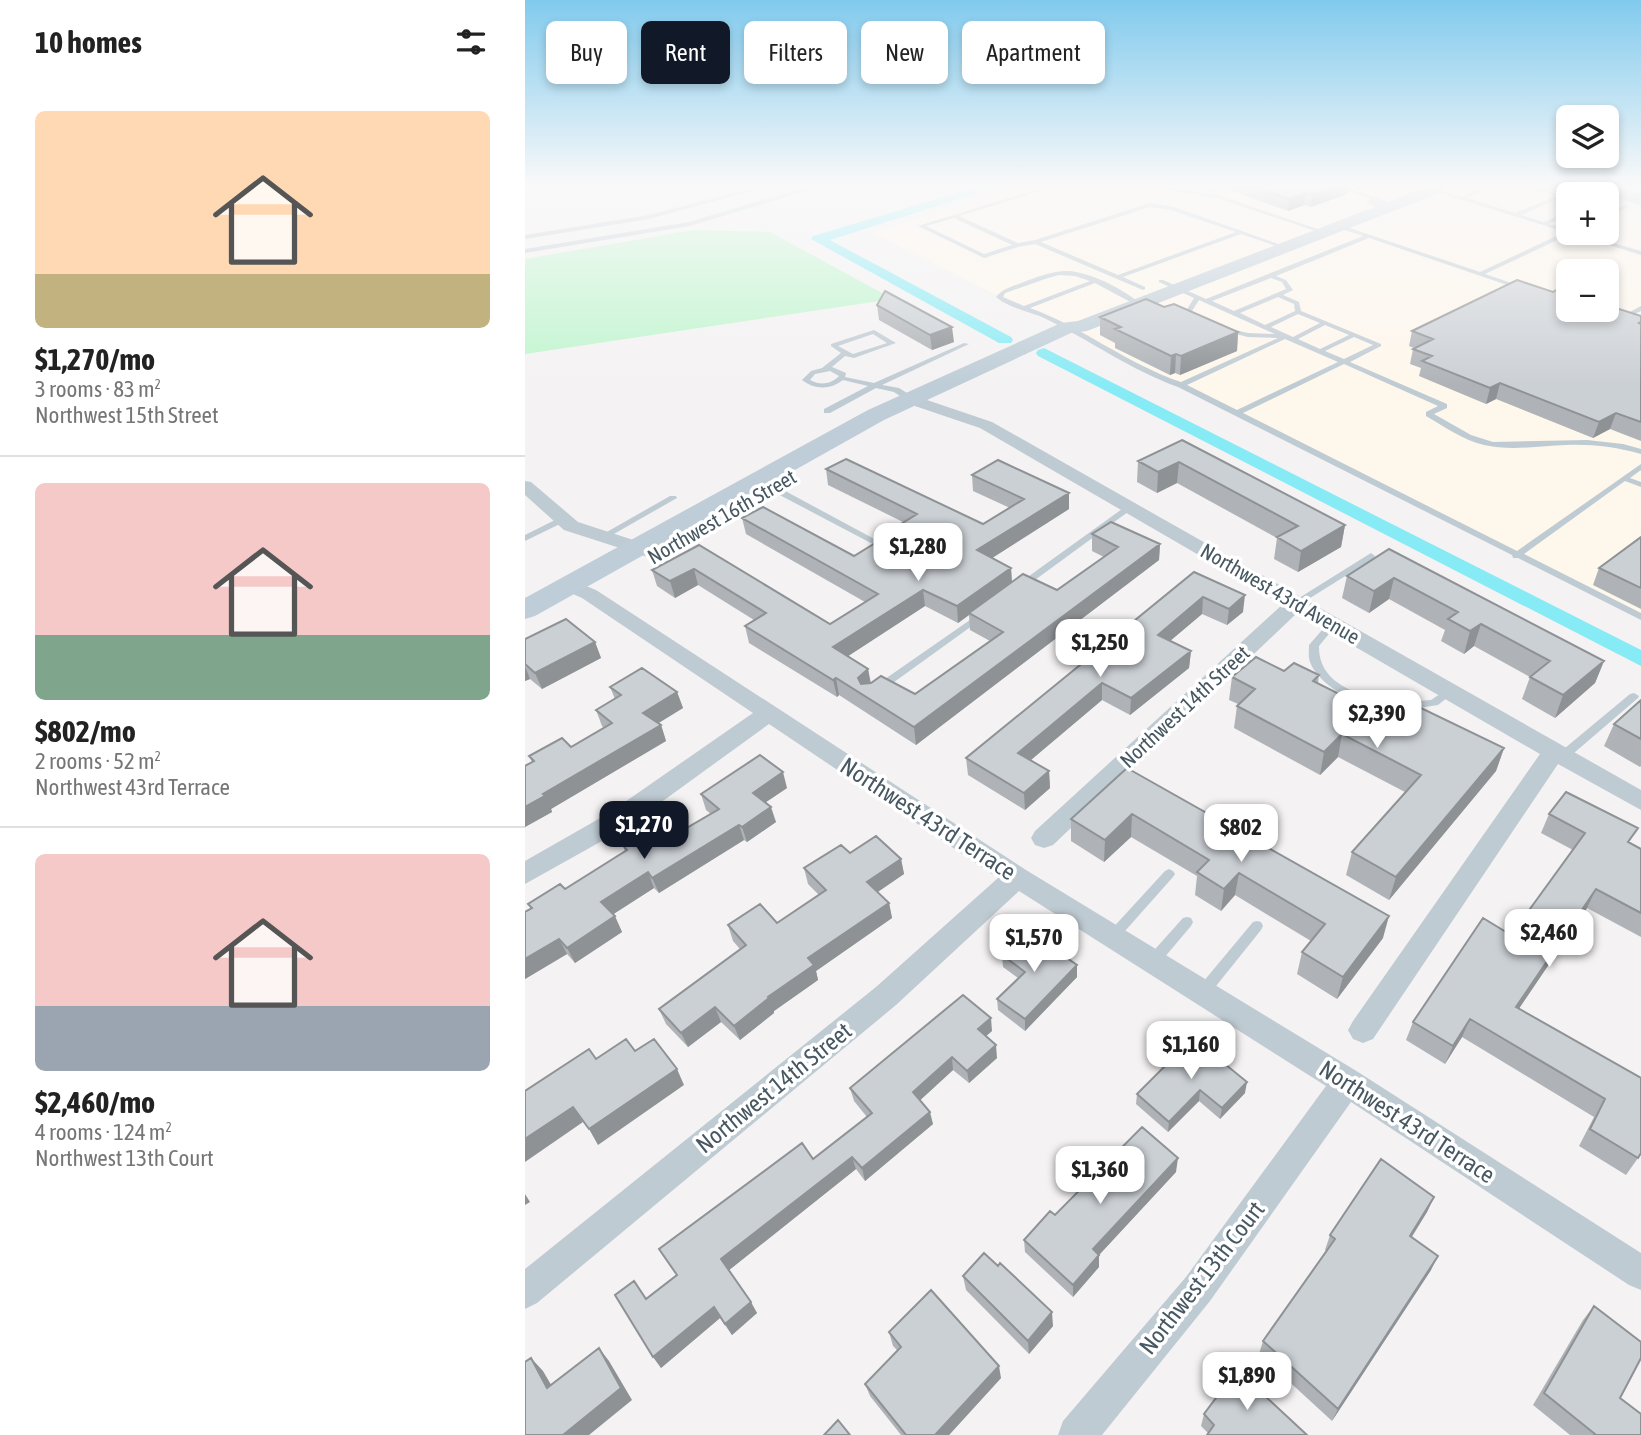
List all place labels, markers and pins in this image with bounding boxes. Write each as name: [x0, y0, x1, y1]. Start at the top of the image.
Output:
pin: $1,280: [861, 524, 975, 583]
pin: $1,250: [1043, 620, 1157, 679]
pin: $2,390: [1320, 690, 1434, 750]
pin: $1,270: [587, 802, 701, 861]
pin: $802: [1200, 804, 1282, 864]
pin: $2,460: [1492, 909, 1606, 969]
pin: $1,570: [977, 914, 1091, 974]
pin: $1,160: [1134, 1021, 1248, 1081]
pin: $1,360: [1043, 1146, 1157, 1206]
pin: $1,890: [1190, 1352, 1304, 1412]

